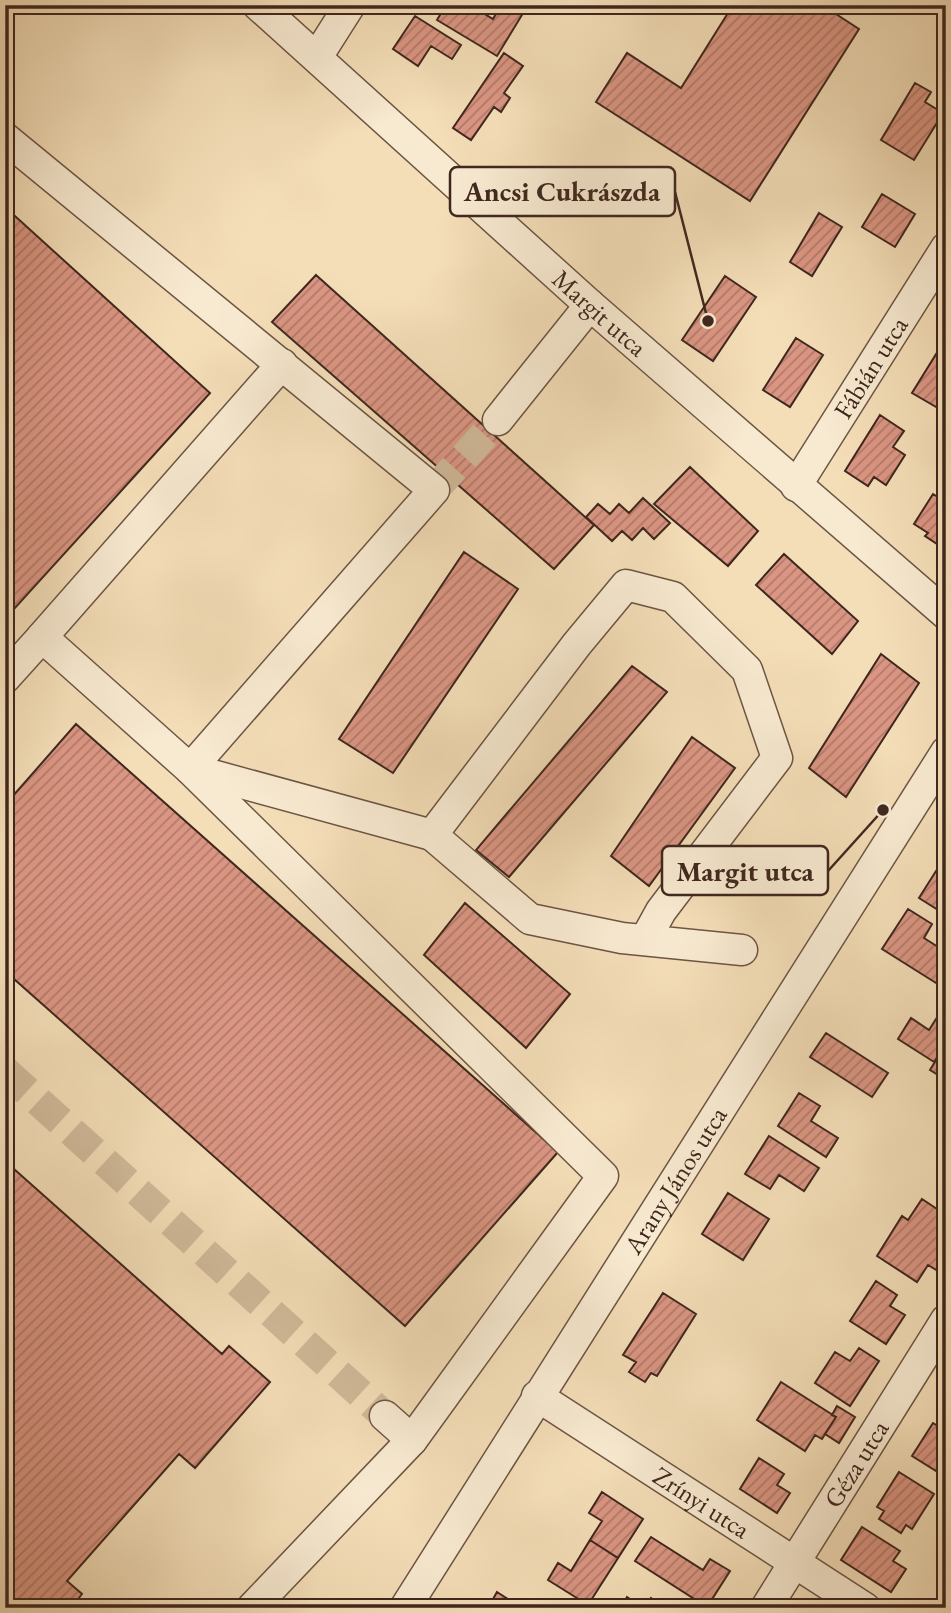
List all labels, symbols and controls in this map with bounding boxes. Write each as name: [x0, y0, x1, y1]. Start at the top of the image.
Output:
callout: Ancsi Cukrászda: [450, 167, 675, 216]
text: Ancsi Cukrászda: [463, 173, 661, 209]
street label: Margit utca: [545, 262, 655, 364]
street label: Fábián utca: [826, 310, 916, 425]
callout: Margit utca: [662, 846, 828, 895]
text: Margit utca: [676, 853, 815, 889]
street label: Arany János utca: [615, 1100, 735, 1261]
street label: Géza utca: [816, 1413, 897, 1514]
street label: Zrínyi utca: [647, 1459, 757, 1547]

